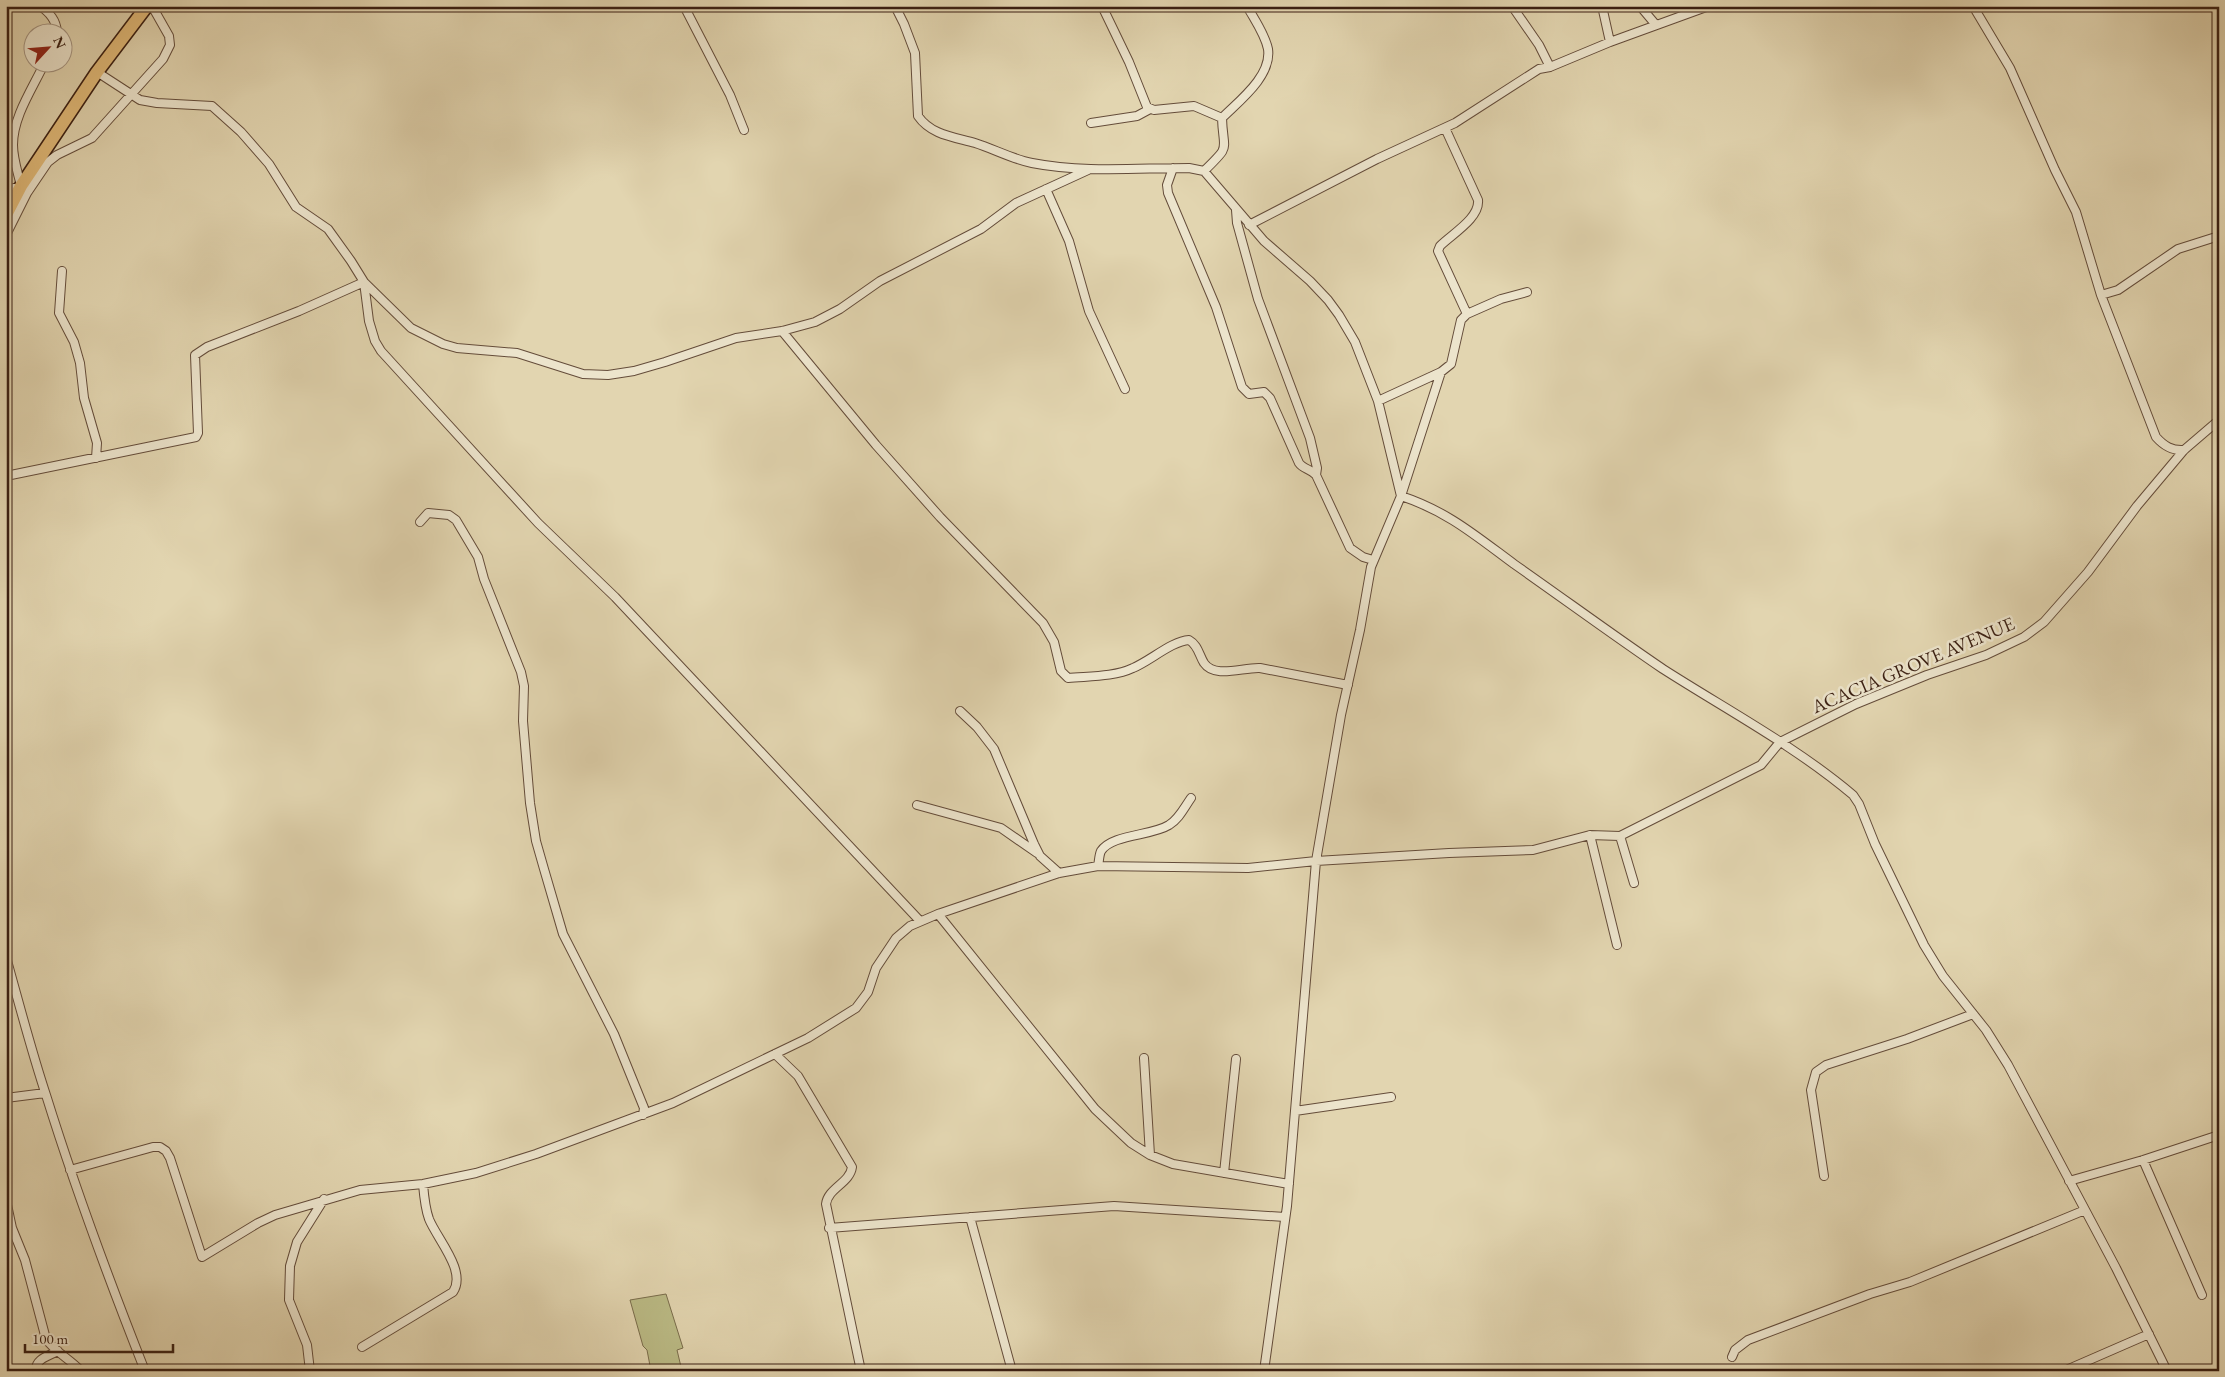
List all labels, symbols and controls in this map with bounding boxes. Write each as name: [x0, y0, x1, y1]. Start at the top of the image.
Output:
north arrow: [22, 22, 72, 72]
text: N: [49, 33, 71, 52]
street label: ACACIA GROVE AVENUE: [1807, 611, 2018, 719]
scale bar: [25, 1322, 172, 1354]
text: 100 m: [32, 1329, 69, 1348]

